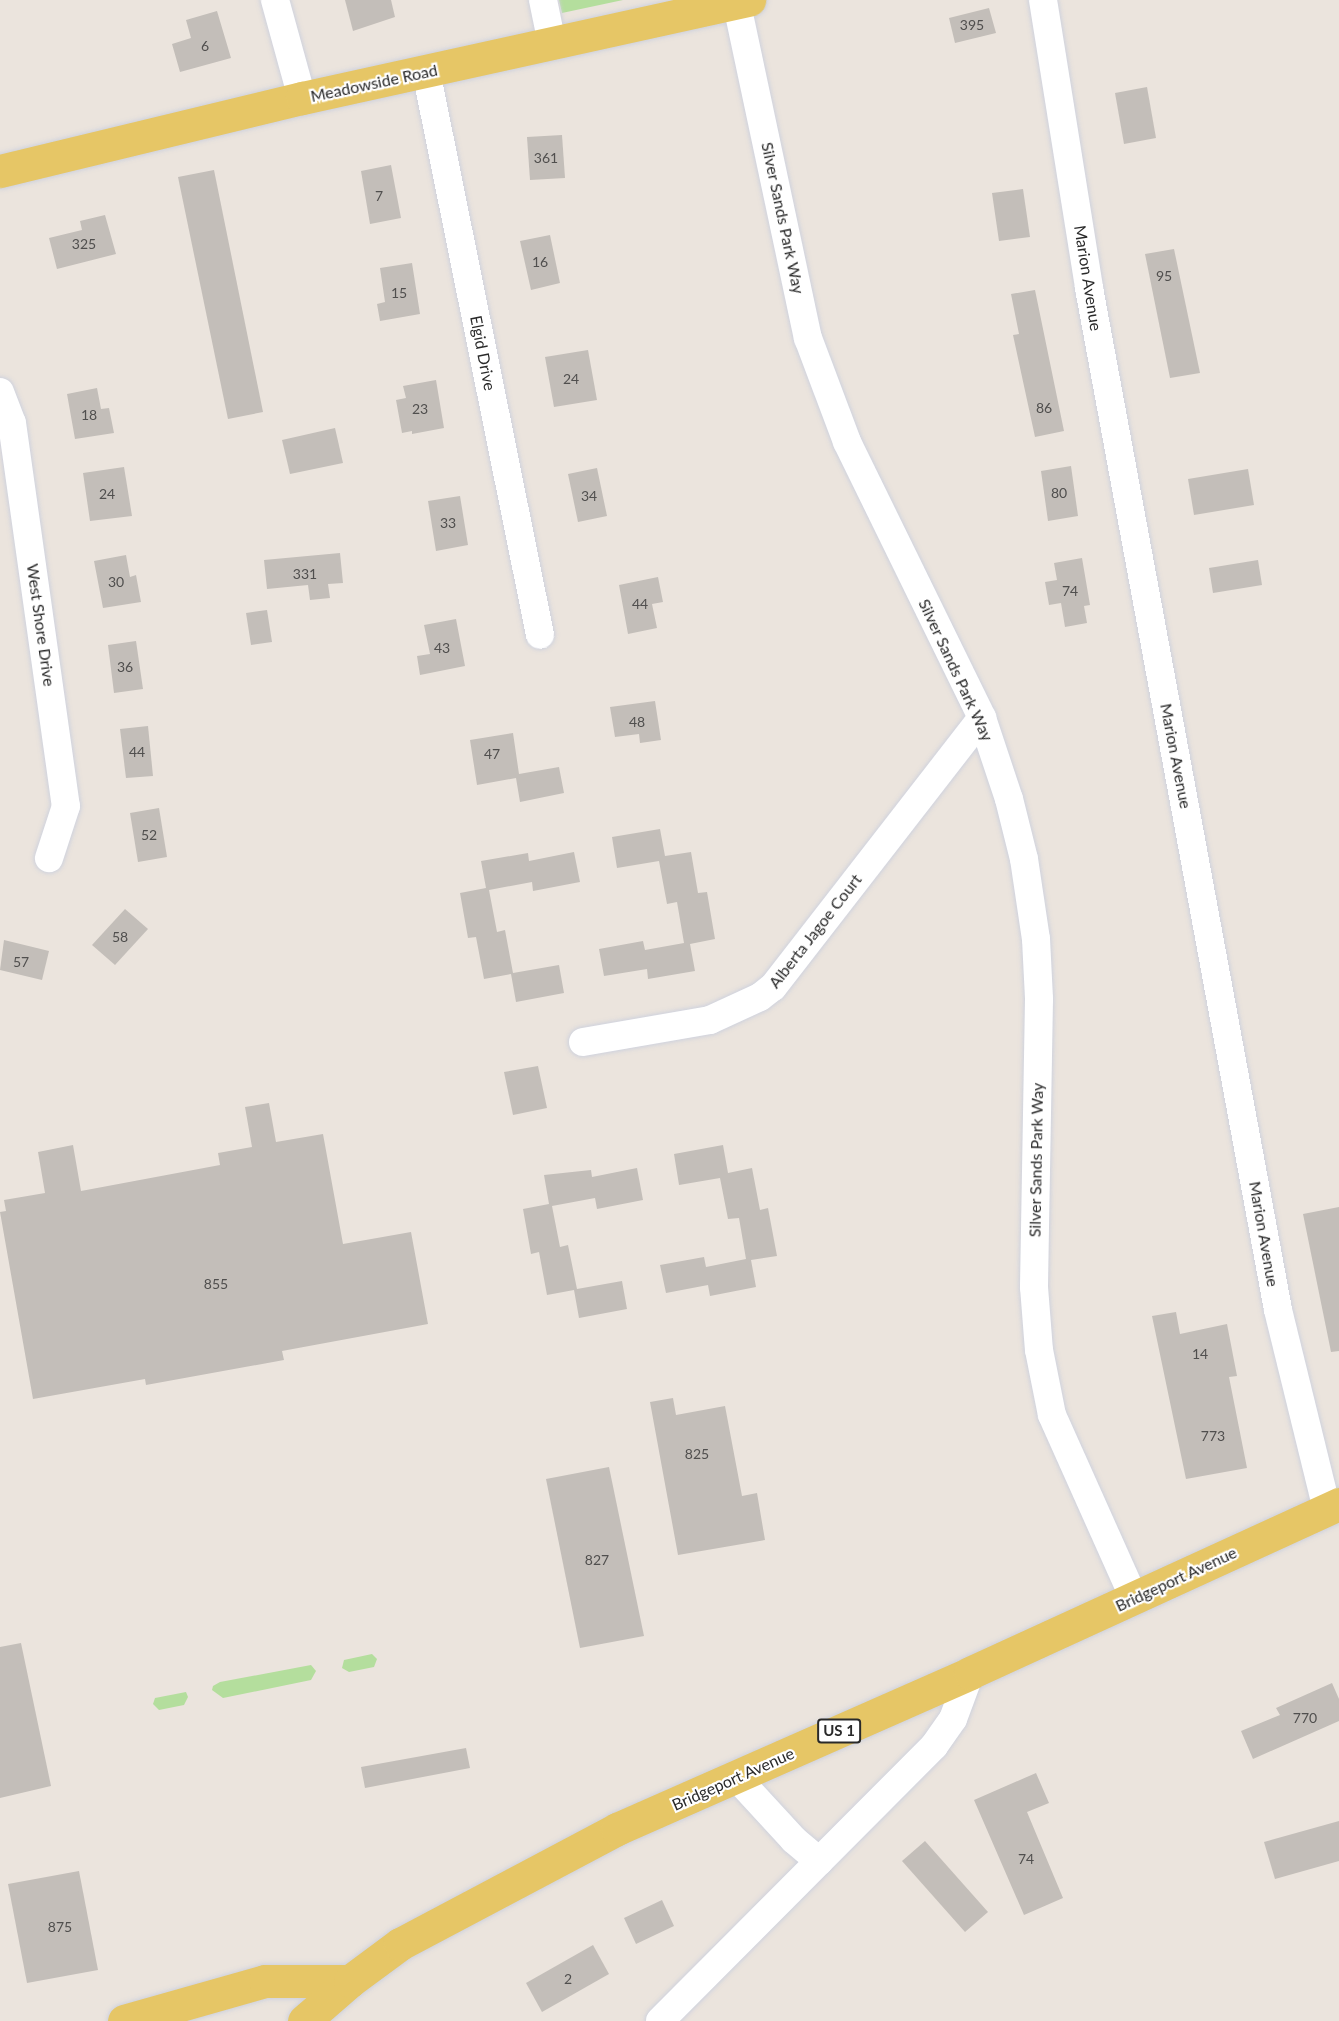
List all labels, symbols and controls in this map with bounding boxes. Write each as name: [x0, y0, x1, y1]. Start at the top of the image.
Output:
house number: 395: [960, 17, 984, 33]
house number: 6: [201, 38, 209, 54]
street label: Meadowside Road: [309, 60, 439, 106]
street label: Silver Sands Park Way: [757, 140, 809, 296]
house number: 361: [534, 150, 558, 166]
house number: 7: [375, 188, 383, 204]
street label: Marion Avenue: [1070, 224, 1106, 332]
house number: 325: [72, 236, 96, 252]
house number: 16: [532, 254, 548, 270]
house number: 95: [1156, 268, 1172, 284]
house number: 15: [391, 285, 407, 301]
street label: Elgid Drive: [466, 314, 500, 392]
house number: 24: [563, 371, 579, 387]
house number: 86: [1036, 400, 1052, 416]
house number: 23: [412, 401, 428, 417]
house number: 18: [81, 407, 97, 423]
house number: 80: [1051, 485, 1067, 501]
house number: 24: [99, 486, 115, 502]
house number: 34: [581, 488, 597, 504]
house number: 33: [440, 515, 456, 531]
street label: West Shore Drive: [23, 562, 59, 688]
house number: 331: [293, 566, 317, 582]
house number: 30: [108, 574, 124, 590]
house number: 74: [1062, 583, 1078, 599]
house number: 44: [632, 596, 648, 612]
street label: Silver Sands Park Way: [915, 596, 997, 744]
house number: 43: [434, 640, 450, 656]
house number: 36: [117, 659, 133, 675]
street label: Marion Avenue: [1156, 702, 1196, 810]
house number: 48: [629, 714, 645, 730]
house number: 44: [129, 744, 145, 760]
house number: 47: [484, 746, 500, 762]
house number: 52: [141, 827, 157, 843]
street label: Alberta Jagoe Court: [764, 870, 866, 992]
house number: 58: [112, 929, 128, 945]
house number: 57: [13, 954, 29, 970]
street label: Silver Sands Park Way: [1025, 1082, 1047, 1238]
street label: Marion Avenue: [1245, 1180, 1283, 1288]
house number: 855: [204, 1276, 228, 1292]
house number: 14: [1192, 1346, 1208, 1362]
house number: 773: [1201, 1428, 1225, 1444]
house number: 825: [685, 1446, 709, 1462]
street label: Bridgeport Avenue: [1112, 1542, 1240, 1616]
house number: 827: [585, 1552, 609, 1568]
house number: 770: [1293, 1710, 1317, 1726]
road number: US 1: [816, 1719, 862, 1743]
street label: Bridgeport Avenue: [669, 1743, 797, 1815]
house number: 74: [1018, 1851, 1034, 1867]
house number: 875: [48, 1919, 72, 1935]
house number: 2: [564, 1971, 572, 1987]

